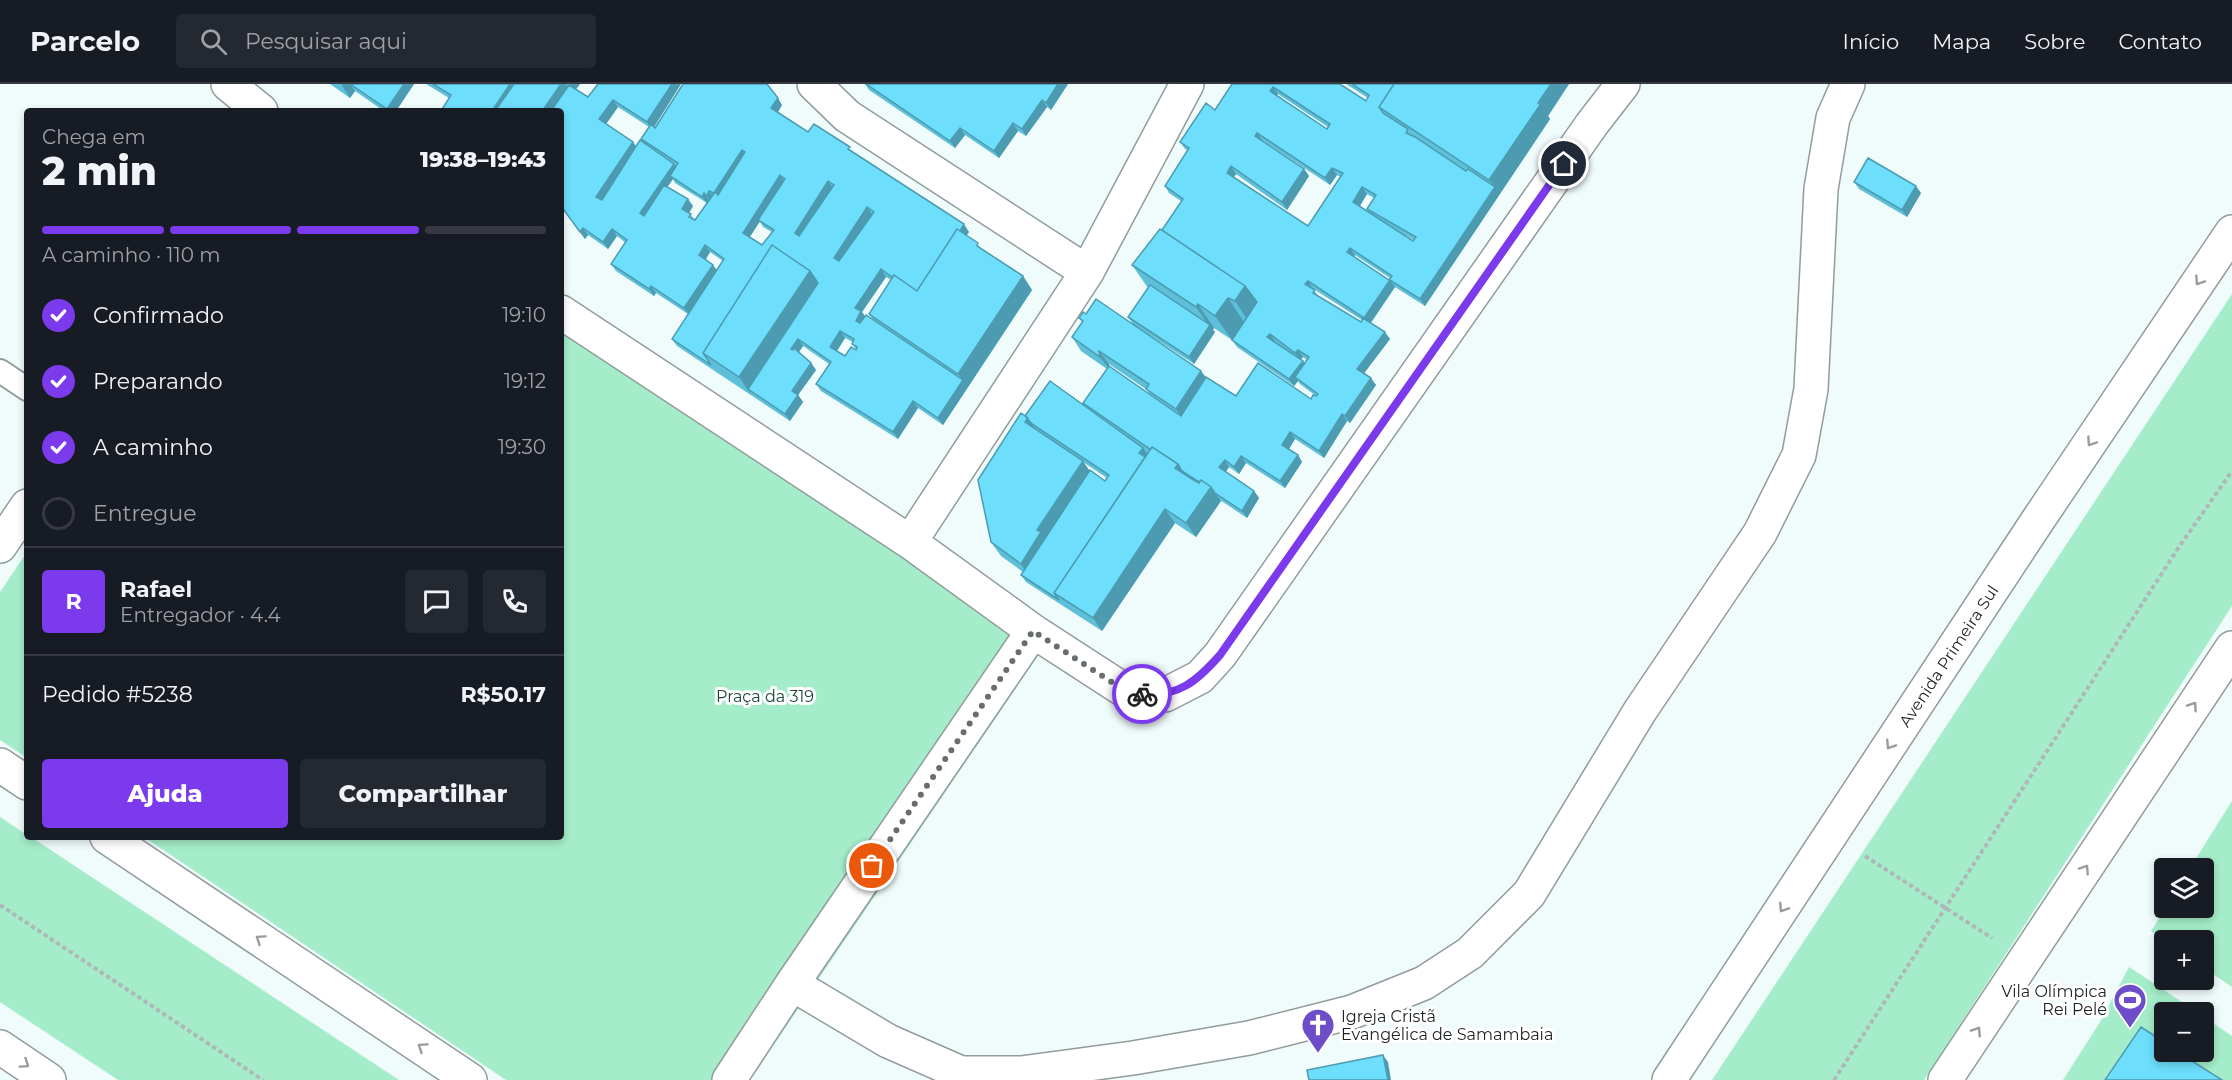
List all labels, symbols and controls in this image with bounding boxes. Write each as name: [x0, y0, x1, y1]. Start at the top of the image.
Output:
search box: [176, 14, 596, 68]
text: Parcelo: [30, 24, 140, 58]
icon: search: [197, 25, 230, 58]
text: Pesquisar aqui: [245, 28, 407, 55]
text: Início: [1843, 29, 1899, 54]
text: Mapa: [1932, 29, 1991, 54]
text: Sobre: [2024, 29, 2085, 54]
text: Contato: [2118, 29, 2202, 54]
text: Chega em: [42, 125, 146, 149]
pin: [1538, 138, 1589, 189]
text: 19:38–19:43: [420, 146, 546, 173]
text: 2 min: [42, 147, 157, 195]
icon: home: [1547, 147, 1580, 180]
text: A caminho · 110 m: [42, 243, 220, 267]
one-way arrow: [2196, 274, 2207, 285]
icon: check: [42, 299, 75, 332]
text: Confirmado: [93, 302, 224, 329]
text: 19:10: [502, 303, 546, 327]
icon: check: [42, 365, 75, 398]
text: Preparando: [93, 368, 222, 395]
text: 19:12: [504, 369, 546, 393]
icon: check: [42, 431, 75, 464]
text: A caminho: [93, 434, 213, 461]
text: 19:30: [498, 435, 546, 459]
one-way arrow: [2087, 436, 2098, 447]
text: Entregue: [93, 500, 197, 527]
button: chat: [405, 570, 468, 633]
button: phone: [483, 570, 546, 633]
text: Rafael: [120, 576, 192, 603]
street label: Avenida Primeira Sul: [1895, 581, 2002, 730]
text: R: [65, 588, 82, 615]
text: Entregador · 4.4: [120, 603, 281, 627]
courier: [1112, 664, 1172, 724]
icon: bike: [1126, 678, 1159, 711]
text: Pedido #5238: [42, 681, 193, 708]
text: R$50.17: [460, 681, 546, 708]
park label: Praça da 319: [716, 687, 814, 706]
one-way arrow: [2186, 702, 2197, 713]
one-way arrow: [1886, 738, 1897, 749]
button: Ajuda: [42, 759, 288, 828]
button: Compartilhar: [300, 759, 546, 828]
pin: [846, 840, 897, 891]
icon: bag: [855, 849, 888, 882]
map controls: [2154, 858, 2214, 1062]
button: layers: [2154, 858, 2214, 918]
one-way arrow: [2078, 865, 2089, 876]
one-way arrow: [1779, 901, 1790, 912]
button: +: [2154, 930, 2214, 990]
one-way arrow: [255, 935, 266, 946]
place label: Vila Olímpica Rei Pelé: [2001, 982, 2107, 1019]
sports icon: Vila Olímpica Rei Pelé: [2112, 982, 2148, 1029]
button: −: [2154, 1002, 2214, 1062]
church icon: Igreja Cristã Evangélica de Samambaia: [1300, 1007, 1336, 1054]
place label: Igreja Cristã Evangélica de Samambaia: [1341, 1007, 1553, 1044]
one-way arrow: [1970, 1027, 1981, 1038]
one-way arrow: [417, 1044, 428, 1055]
one-way arrow: [18, 1056, 29, 1067]

